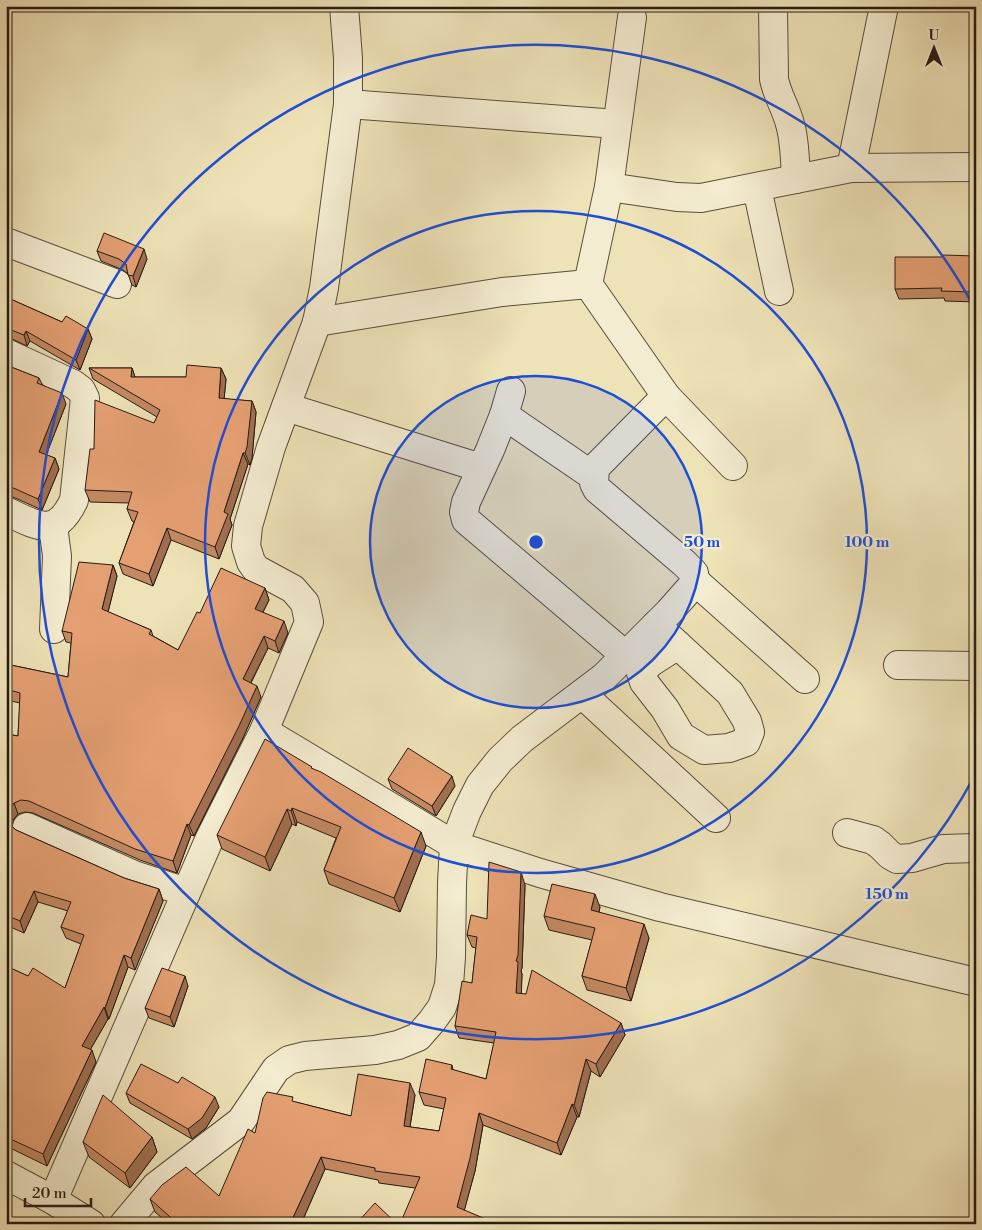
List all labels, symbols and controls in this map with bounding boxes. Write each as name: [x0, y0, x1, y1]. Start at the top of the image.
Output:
north arrow: [910, 22, 960, 72]
text: U: [929, 27, 940, 45]
centre of rings: [527, 533, 545, 551]
text: 50 m: [684, 533, 720, 552]
text: 100 m: [845, 533, 890, 552]
text: 150 m: [865, 885, 909, 904]
scale bar: [25, 1175, 91, 1207]
text: 20 m: [32, 1184, 67, 1203]

